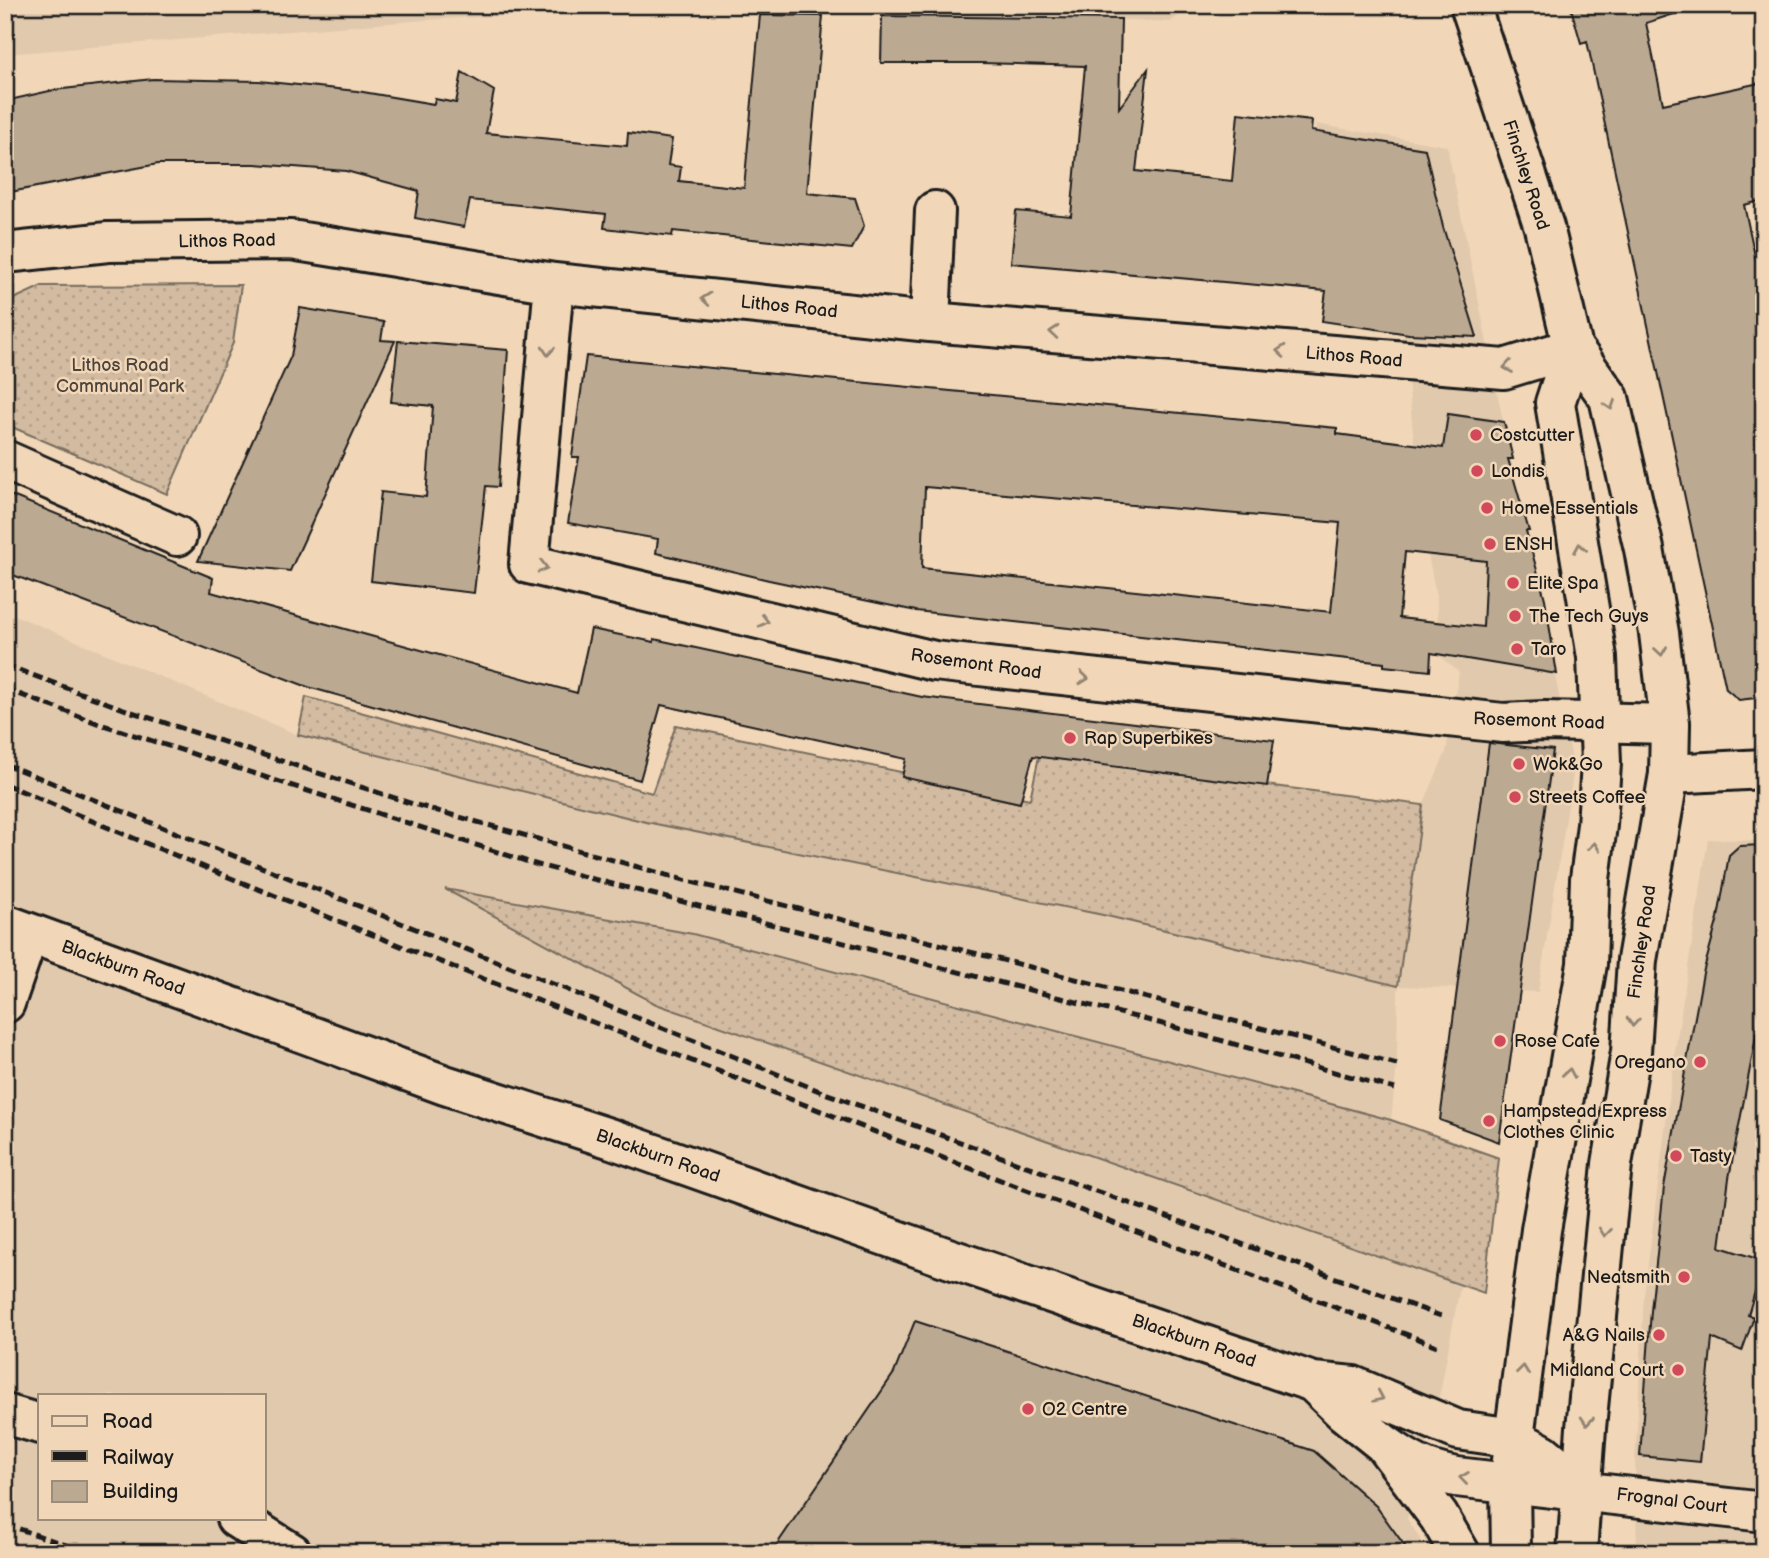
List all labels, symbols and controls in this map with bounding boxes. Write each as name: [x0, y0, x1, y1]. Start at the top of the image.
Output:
street label: Finchley Road: [1498, 117, 1554, 233]
street label: Lithos Road: [178, 230, 276, 252]
street label: Lithos Road: [739, 291, 839, 323]
one-way arrow: [700, 292, 711, 307]
one-way arrow: [1049, 325, 1060, 340]
street label: Lithos Road: [1304, 342, 1404, 372]
one-way arrow: [1275, 344, 1286, 359]
one-way arrow: [541, 346, 556, 357]
park label: Lithos Road Communal Park: [56, 355, 184, 397]
one-way arrow: [1502, 359, 1513, 374]
one-way arrow: [1602, 398, 1616, 410]
place label: Costcutter: [1490, 425, 1575, 446]
marker: Costcutter: [1468, 427, 1484, 443]
place label: Londis: [1491, 461, 1545, 482]
marker: Londis: [1469, 463, 1485, 479]
place label: Home Essentials: [1501, 498, 1638, 519]
marker: Home Essentials: [1479, 500, 1495, 516]
place label: ENSH: [1504, 534, 1553, 555]
marker: ENSH: [1482, 536, 1498, 552]
one-way arrow: [1573, 542, 1588, 554]
one-way arrow: [537, 559, 549, 573]
place label: Elite Spa: [1527, 573, 1599, 594]
marker: Elite Spa: [1505, 575, 1521, 591]
place label: The Tech Guys: [1529, 606, 1649, 627]
marker: The Tech Guys: [1507, 608, 1523, 624]
one-way arrow: [758, 612, 770, 627]
place label: Taro: [1531, 639, 1566, 660]
marker: Taro: [1509, 641, 1525, 657]
street label: Rosemont Road: [909, 644, 1043, 684]
one-way arrow: [1654, 645, 1669, 657]
one-way arrow: [1078, 670, 1090, 685]
street label: Rosemont Road: [1473, 708, 1605, 734]
place label: Rap Superbikes: [1084, 728, 1213, 749]
marker: Rap Superbikes: [1062, 730, 1078, 746]
place label: Wok&Go: [1533, 754, 1603, 775]
marker: Wok&Go: [1511, 756, 1527, 772]
place label: Streets Coffee: [1529, 787, 1646, 808]
marker: Streets Coffee: [1507, 789, 1523, 805]
one-way arrow: [1587, 841, 1602, 853]
street label: Finchley Road: [1624, 884, 1660, 1000]
street label: Blackburn Road: [58, 936, 188, 1000]
one-way arrow: [1626, 1017, 1641, 1028]
place label: Rose Cafe: [1514, 1031, 1600, 1052]
marker: Rose Cafe: [1492, 1033, 1508, 1049]
place label: Oregano: [1614, 1052, 1686, 1073]
marker: Oregano: [1692, 1054, 1708, 1070]
one-way arrow: [1560, 1067, 1575, 1079]
place label: Hampstead Express Clothes Clinic: [1503, 1101, 1667, 1143]
marker: Hampstead Express Clothes Clinic: [1481, 1113, 1497, 1129]
street label: Blackburn Road: [593, 1125, 723, 1187]
place label: Tasty: [1690, 1146, 1733, 1167]
marker: Tasty: [1668, 1148, 1684, 1164]
one-way arrow: [1598, 1226, 1613, 1238]
place label: Neatsmith: [1587, 1267, 1670, 1288]
marker: Neatsmith: [1676, 1269, 1692, 1285]
street label: Blackburn Road: [1129, 1310, 1259, 1372]
place label: A&G Nails: [1563, 1325, 1645, 1346]
marker: A&G Nails: [1651, 1327, 1667, 1343]
place label: Midland Court: [1549, 1360, 1664, 1381]
marker: Midland Court: [1670, 1362, 1686, 1378]
one-way arrow: [1515, 1364, 1530, 1376]
one-way arrow: [1372, 1389, 1384, 1403]
legend: [38, 1394, 266, 1520]
place label: O2 Centre: [1042, 1399, 1127, 1420]
marker: O2 Centre: [1020, 1401, 1036, 1417]
text: Road: [102, 1409, 153, 1434]
one-way arrow: [1580, 1415, 1595, 1426]
text: Railway: [102, 1445, 174, 1470]
one-way arrow: [1458, 1471, 1470, 1486]
text: Building: [102, 1479, 178, 1504]
street label: Frognal Court: [1615, 1484, 1729, 1518]

